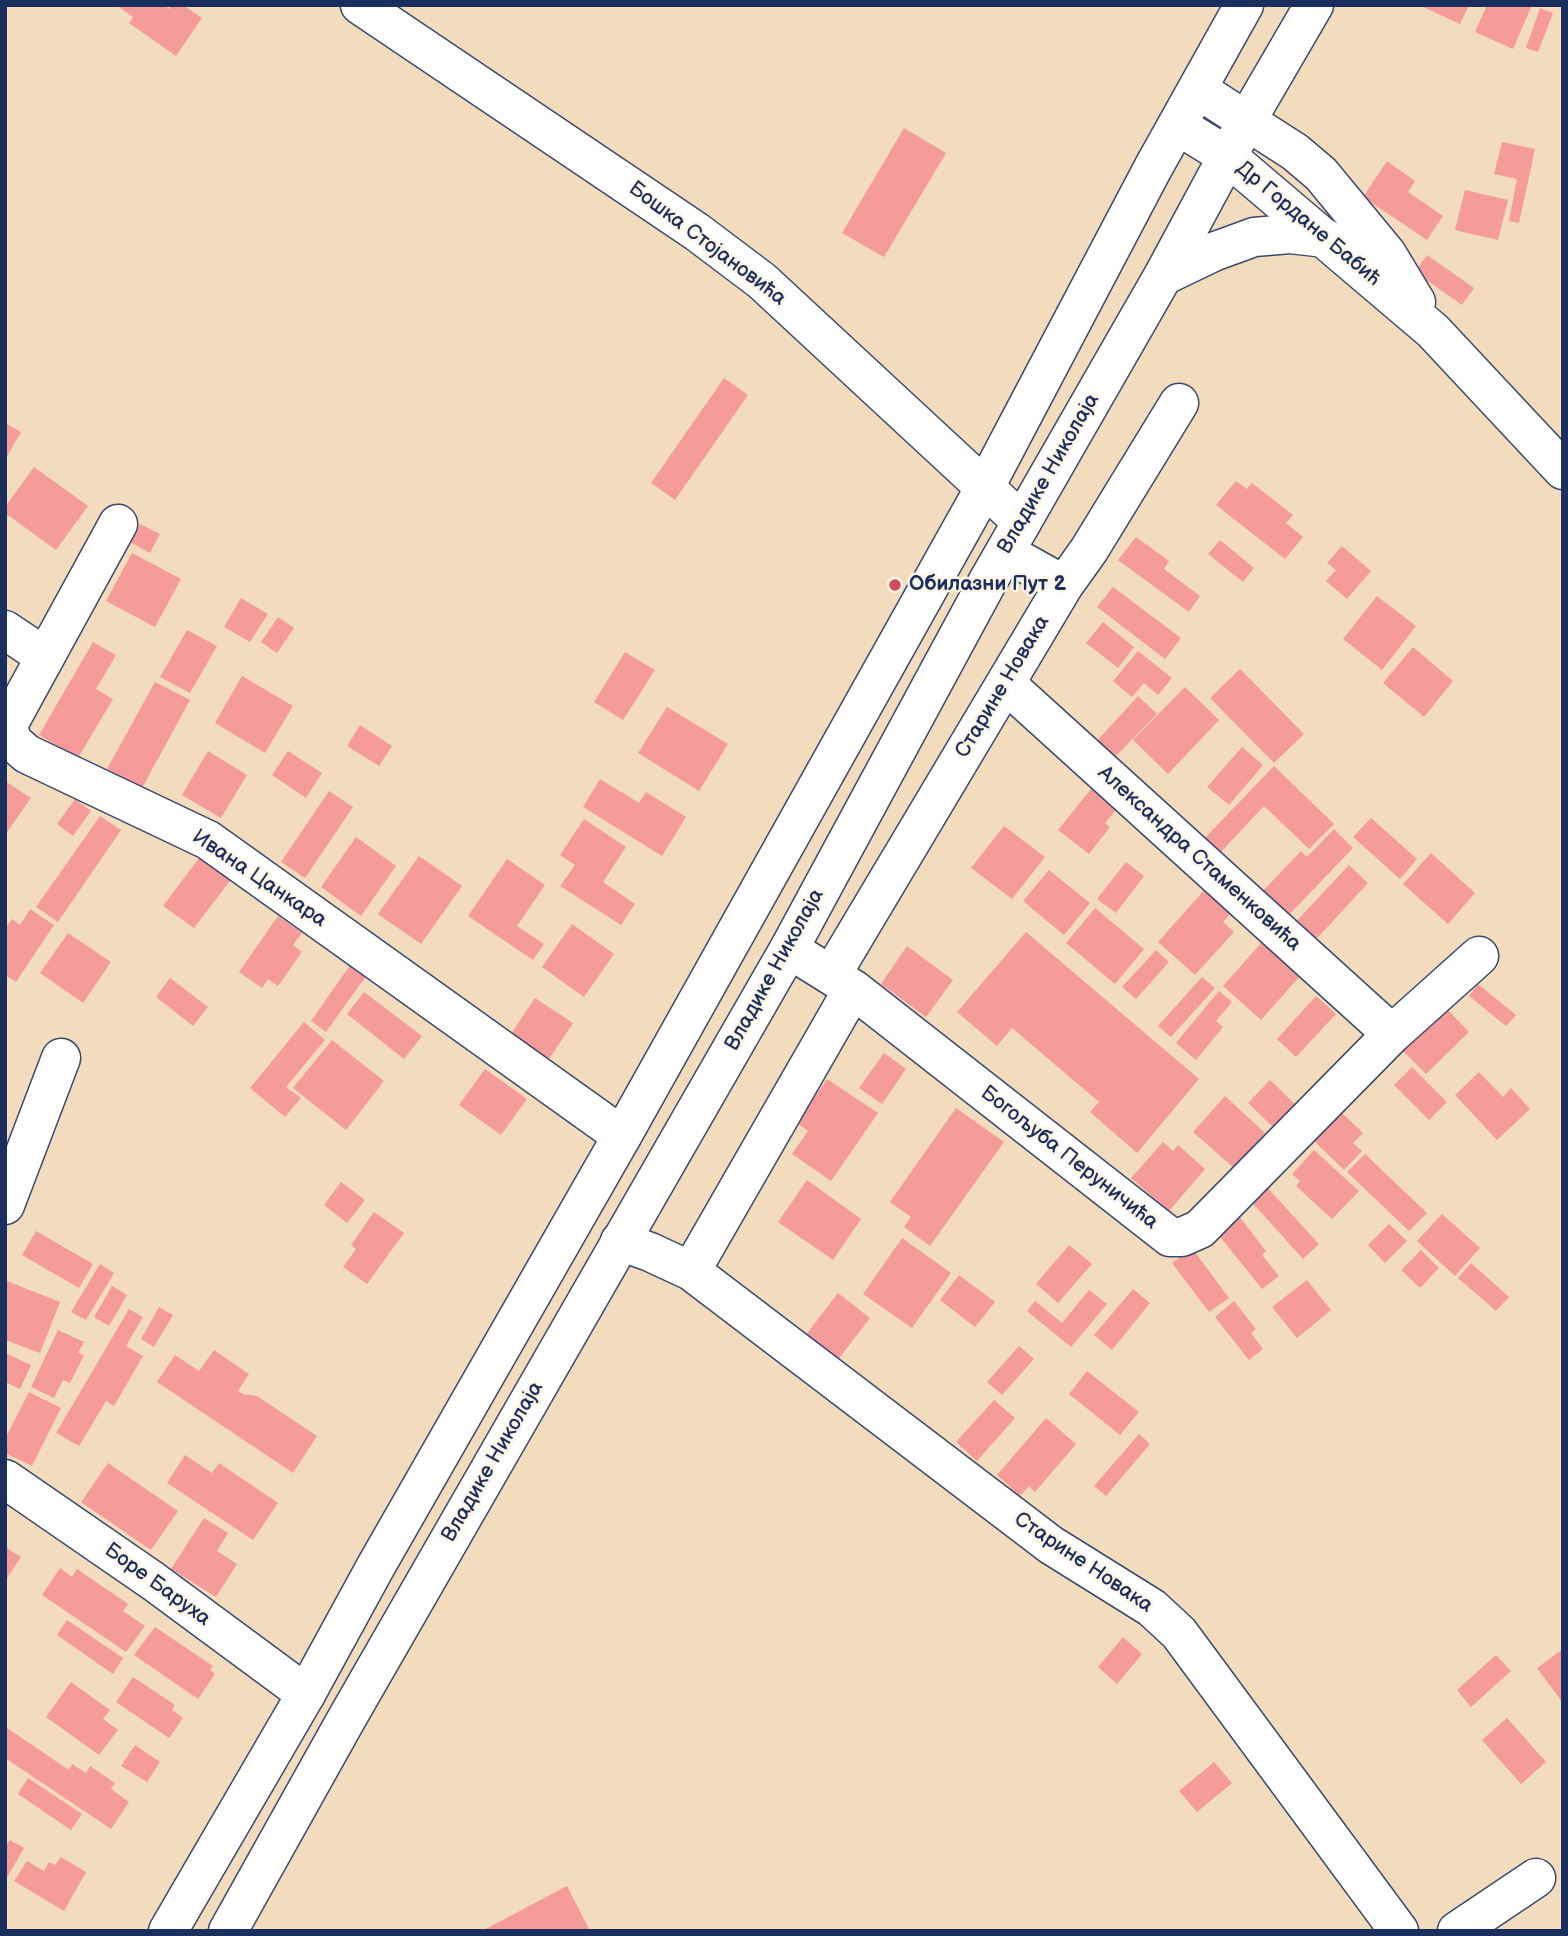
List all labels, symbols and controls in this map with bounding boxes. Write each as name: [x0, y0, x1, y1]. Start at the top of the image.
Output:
street label: Др Гордане Бабић: [1230, 156, 1386, 292]
street label: Бошка Стојановића: [623, 177, 791, 311]
street label: Владике Николаја: [993, 389, 1105, 559]
place label: Обилазни Пут 2: [909, 572, 1066, 598]
marker: Обилазни Пут 2: [887, 577, 903, 593]
street label: Старине Новака: [950, 611, 1056, 763]
street label: Александра Стаменковића: [1092, 761, 1306, 957]
street label: Ивана Цанкара: [187, 825, 331, 933]
street label: Владике Николаја: [720, 885, 830, 1055]
street label: Богољуба Перуничића: [975, 1081, 1163, 1235]
street label: Владике Николаја: [437, 1377, 549, 1547]
street label: Старине Новака: [1009, 1507, 1157, 1619]
street label: Боре Баруха: [99, 1538, 215, 1632]

